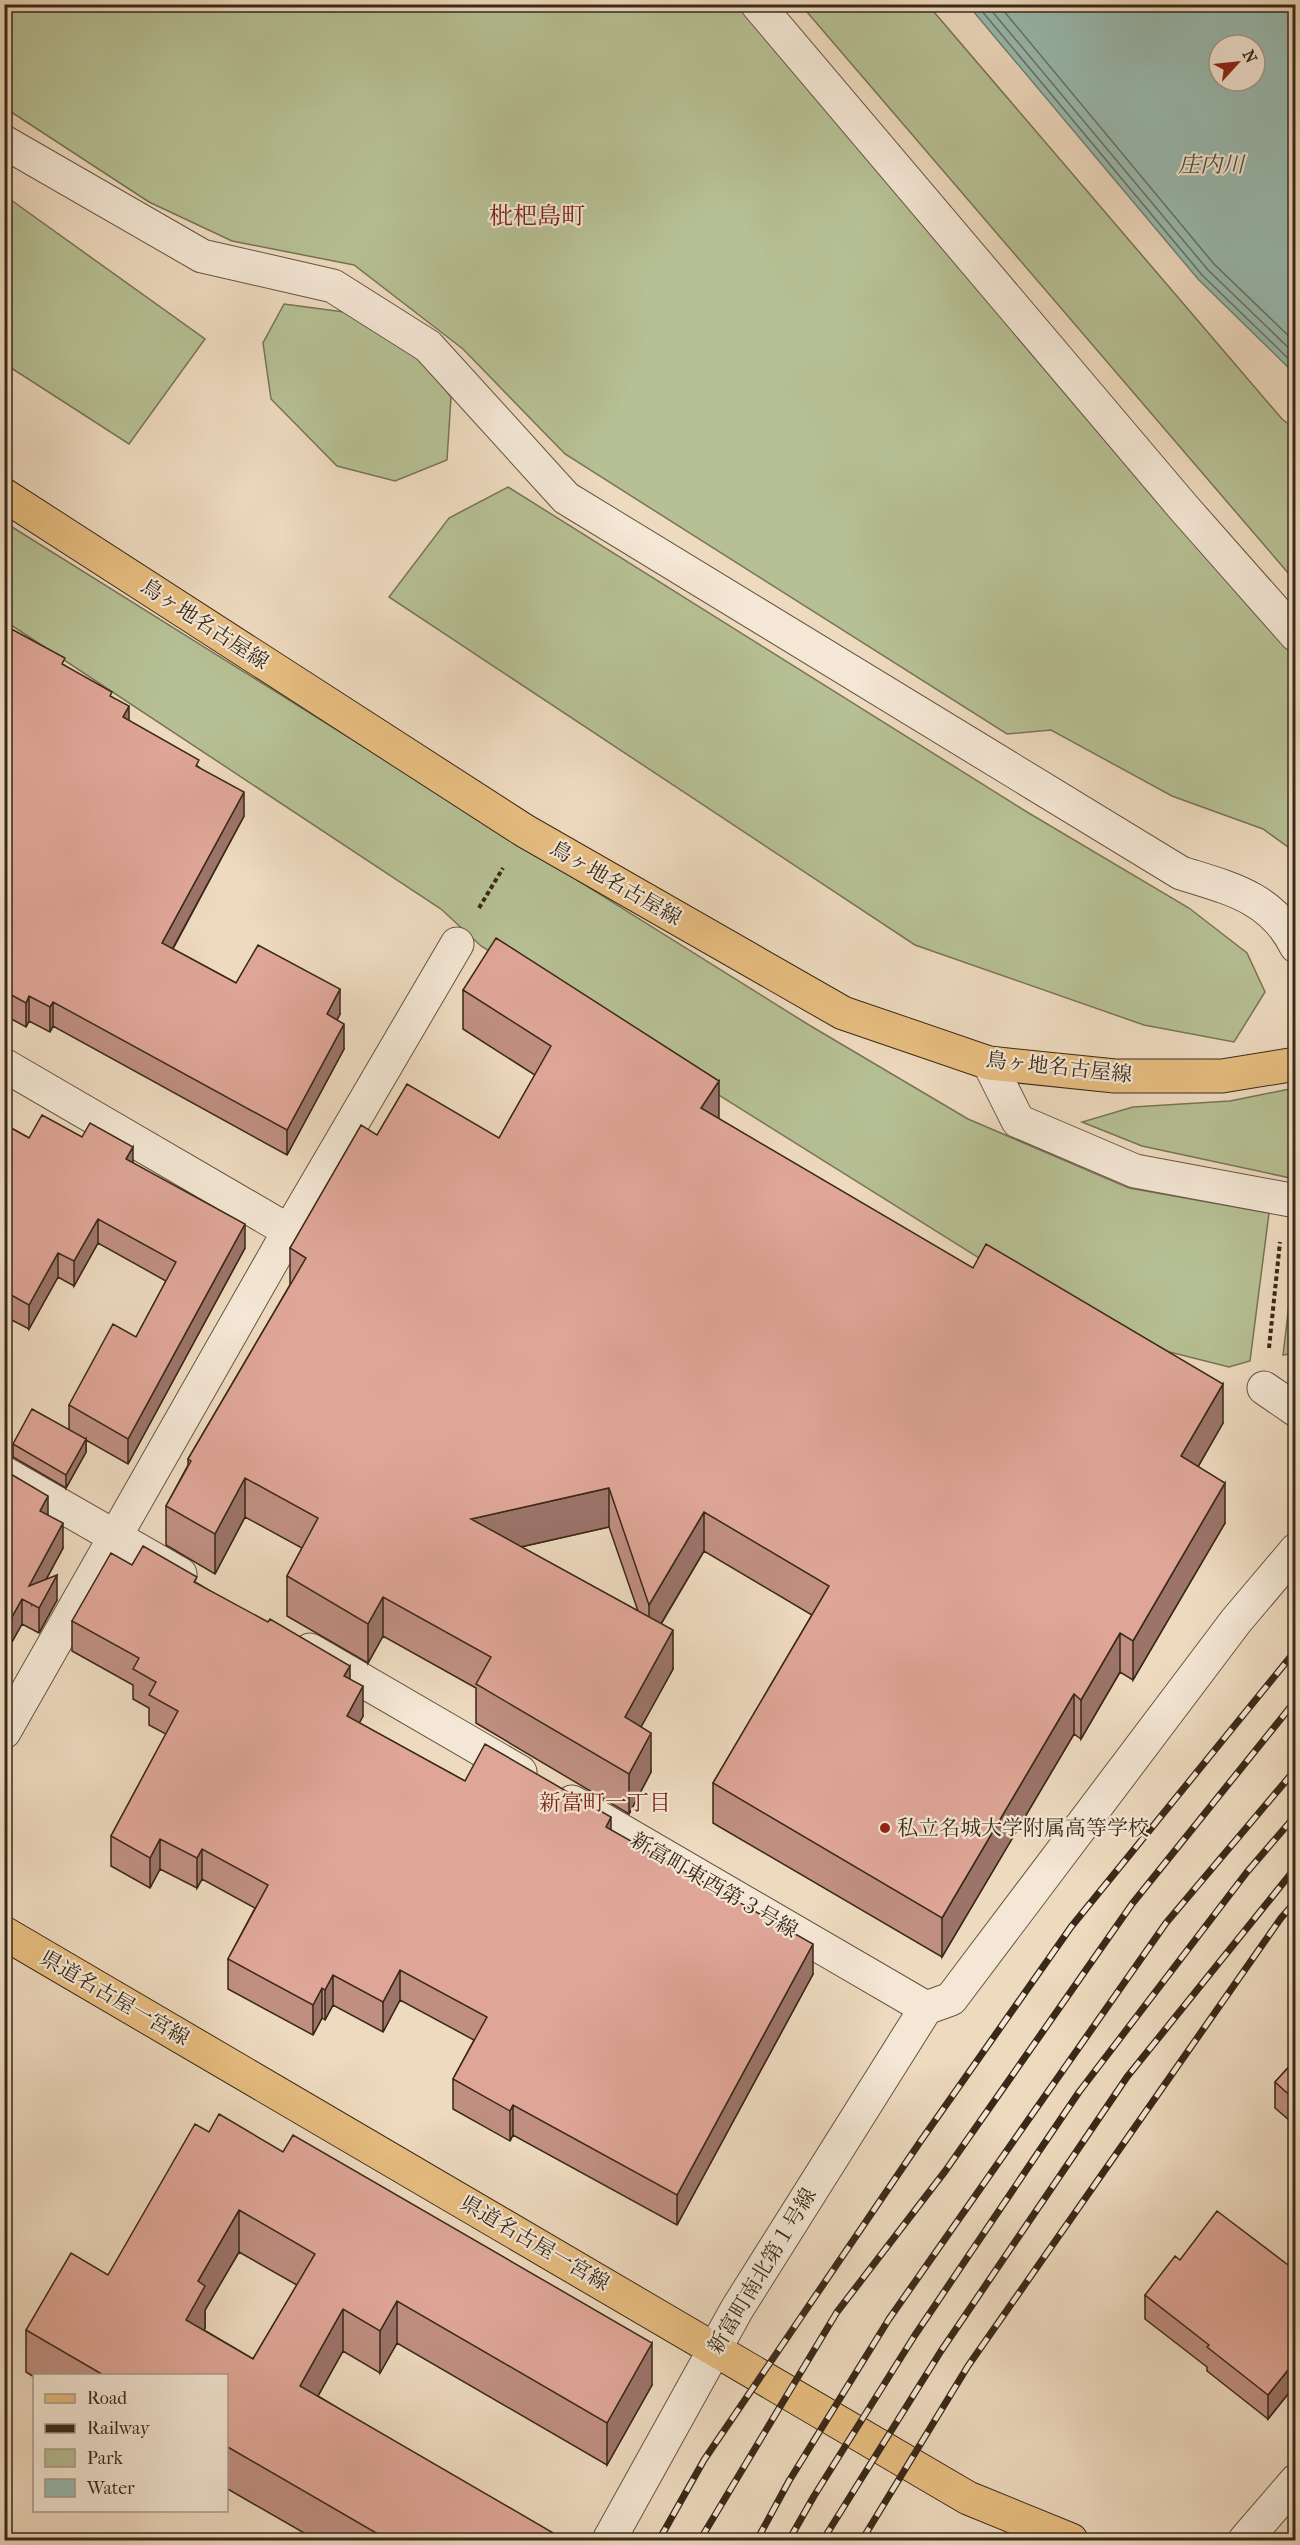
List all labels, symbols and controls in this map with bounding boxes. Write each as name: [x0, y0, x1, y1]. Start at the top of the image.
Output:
north arrow: [1207, 33, 1267, 93]
text: N: [1239, 47, 1262, 67]
water label: 庄内川: [1178, 152, 1246, 178]
district label: 枇杷島町: [489, 202, 585, 230]
street label: 鳥ヶ地名古屋線: [137, 574, 273, 674]
street label: 鳥ヶ地名古屋線: [546, 836, 686, 930]
street label: 鳥ヶ地名古屋線: [985, 1047, 1133, 1087]
district label: 新富町一丁目: [539, 1790, 671, 1816]
place label: 私立名城大学附属高等学校: [897, 1816, 1149, 1840]
marker: 私立名城大学附属高等学校: [878, 1821, 892, 1835]
street label: 新富町東西第３号線: [626, 1827, 802, 1943]
street label: 県道名古屋一宮線: [36, 1946, 194, 2050]
street label: 新富町南北第１号線: [703, 2184, 821, 2358]
street label: 県道名古屋一宮線: [456, 2191, 614, 2295]
legend: [33, 2374, 228, 2512]
text: Road: [87, 2388, 127, 2409]
text: Railway: [87, 2418, 151, 2439]
text: Park: [87, 2448, 124, 2469]
text: Water: [86, 2478, 135, 2499]

